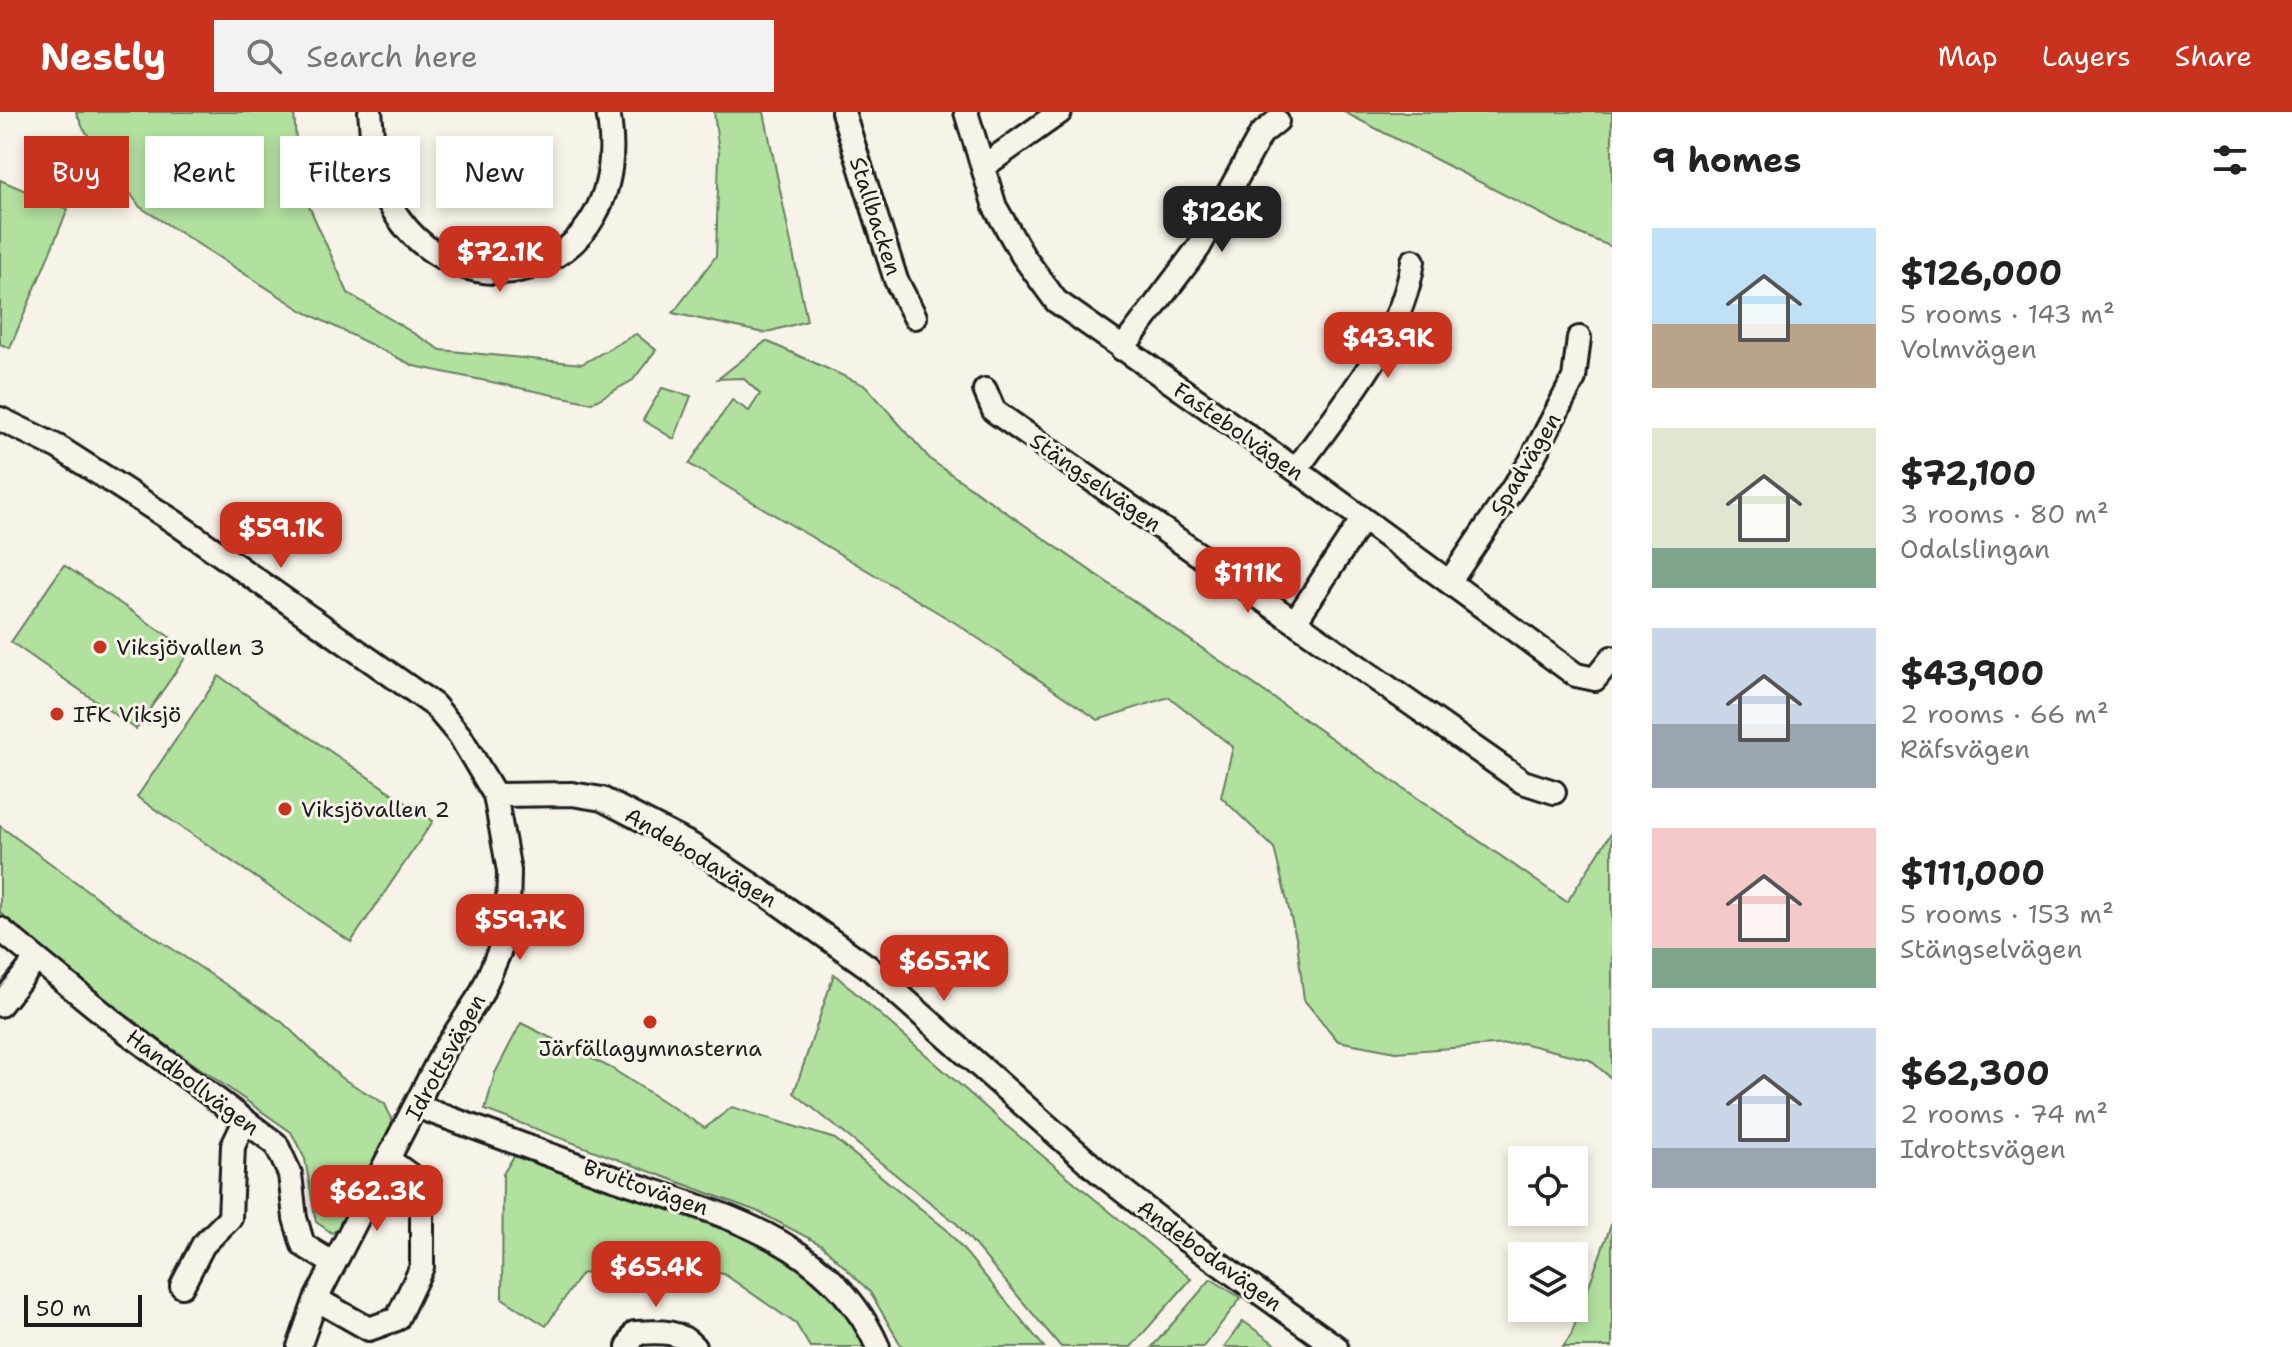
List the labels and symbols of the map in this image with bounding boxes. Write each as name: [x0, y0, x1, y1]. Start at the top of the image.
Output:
street label: Stallbacken: [843, 153, 908, 279]
pin: $126K: [1166, 186, 1278, 254]
pin: $72.1K: [435, 226, 565, 294]
pin: $43.9K: [1323, 312, 1453, 380]
street label: Fastebolvägen: [1168, 376, 1310, 487]
street label: Spadvägen: [1483, 407, 1568, 521]
street label: Stängselvägen: [1024, 426, 1167, 539]
pin: $59.1K: [216, 502, 346, 570]
pin: $111K: [1192, 547, 1304, 615]
place label: Viksjövallen 3: [116, 633, 265, 662]
marker: Viksjövallen 3: [91, 638, 109, 656]
place label: IFK Viksjö: [73, 700, 181, 729]
marker: IFK Viksjö: [48, 705, 66, 723]
place label: Viksjövallen 2: [301, 795, 450, 824]
marker: Viksjövallen 2: [276, 800, 294, 818]
street label: Andebodavägen: [619, 801, 782, 914]
pin: $59.7K: [455, 894, 585, 962]
pin: $65.7K: [879, 935, 1009, 1003]
street label: Idrottsvägen: [399, 989, 492, 1126]
marker: Järfällagymnasterna: [641, 1013, 659, 1031]
street label: Handbollvägen: [120, 1023, 265, 1142]
place label: Järfällagymnasterna: [538, 1034, 762, 1063]
street label: Bruttovägen: [580, 1153, 712, 1222]
pin: $62.3K: [312, 1165, 442, 1233]
street label: Andebodavägen: [1132, 1193, 1288, 1318]
pin: $65.4K: [591, 1241, 721, 1309]
scale bar: [24, 1291, 142, 1327]

